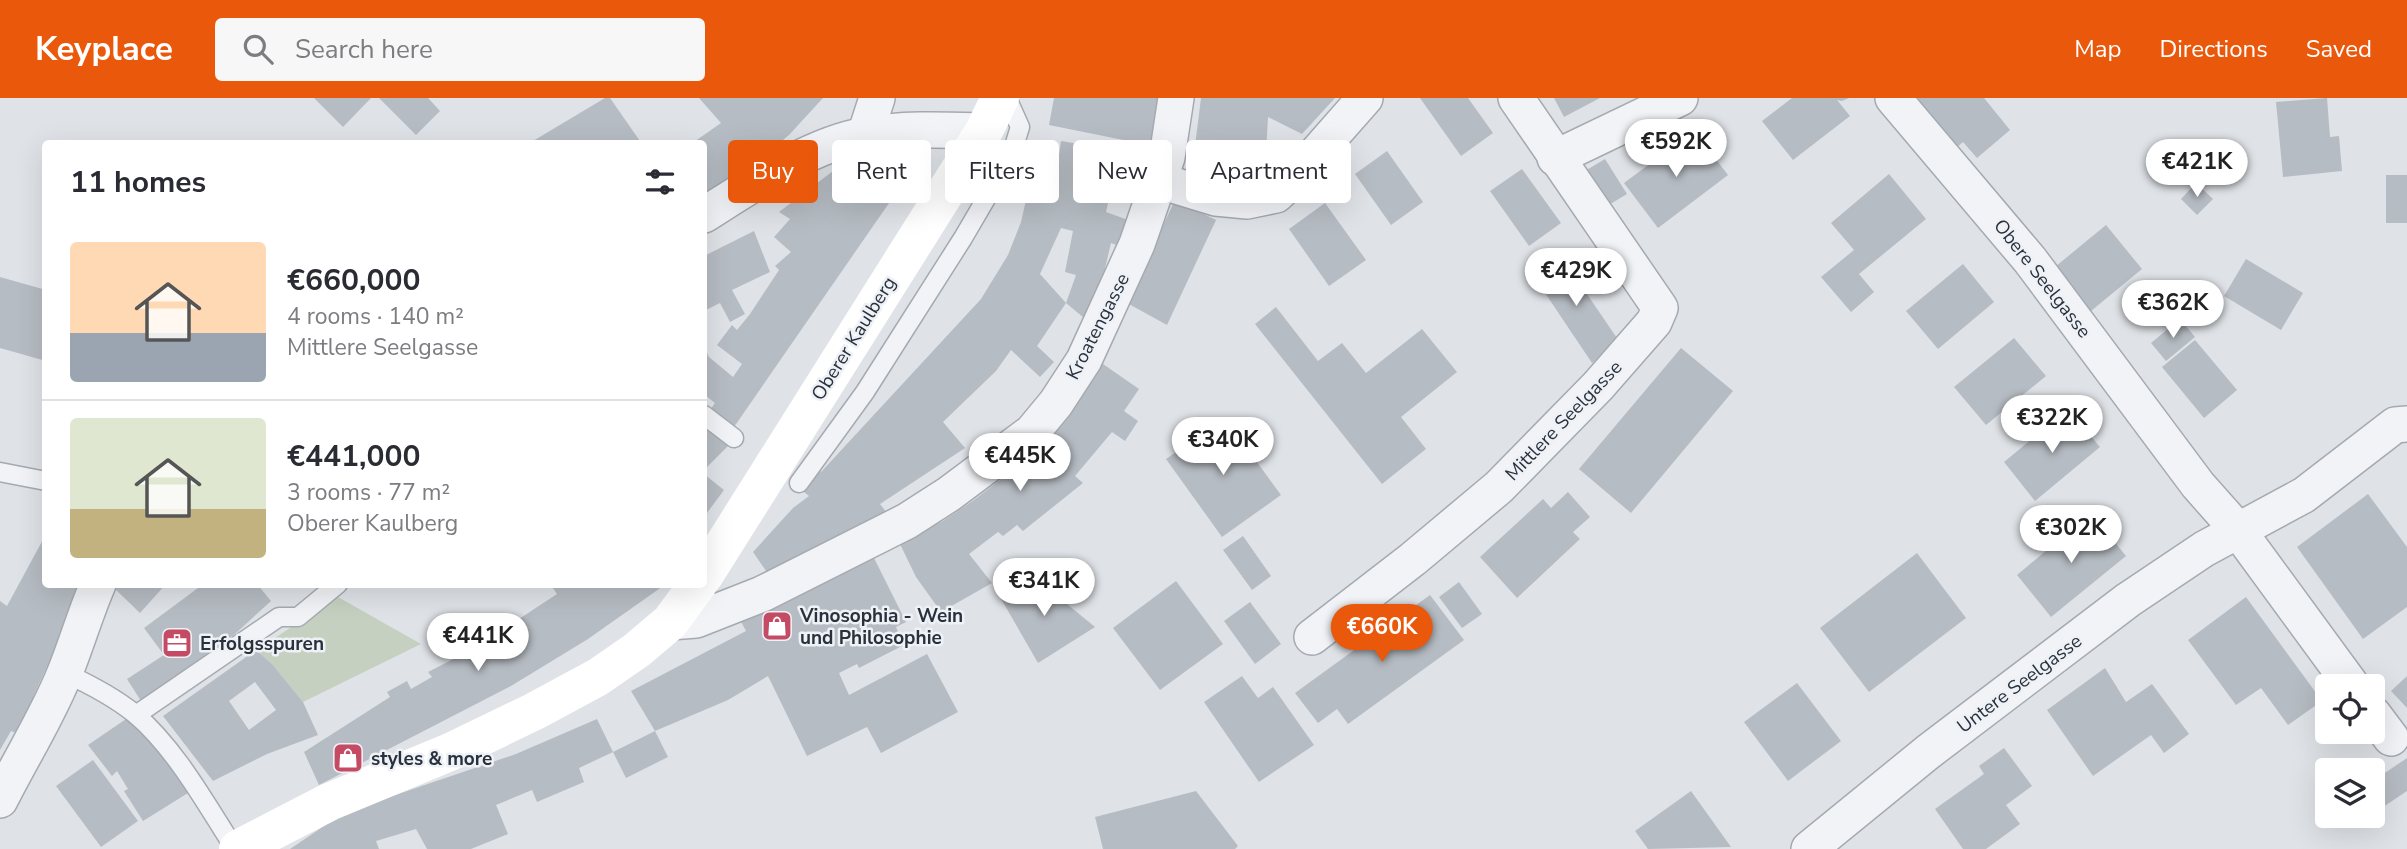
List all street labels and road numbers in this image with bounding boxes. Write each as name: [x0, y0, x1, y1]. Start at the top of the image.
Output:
street label: Obere Seelgasse: [1988, 214, 2097, 344]
street label: Kroatengasse: [1060, 269, 1136, 384]
street label: Oberer Kaulberg: [805, 272, 902, 405]
street label: Mittlere Seelgasse: [1499, 355, 1628, 487]
street label: Untere Seelgasse: [1952, 628, 2087, 739]

